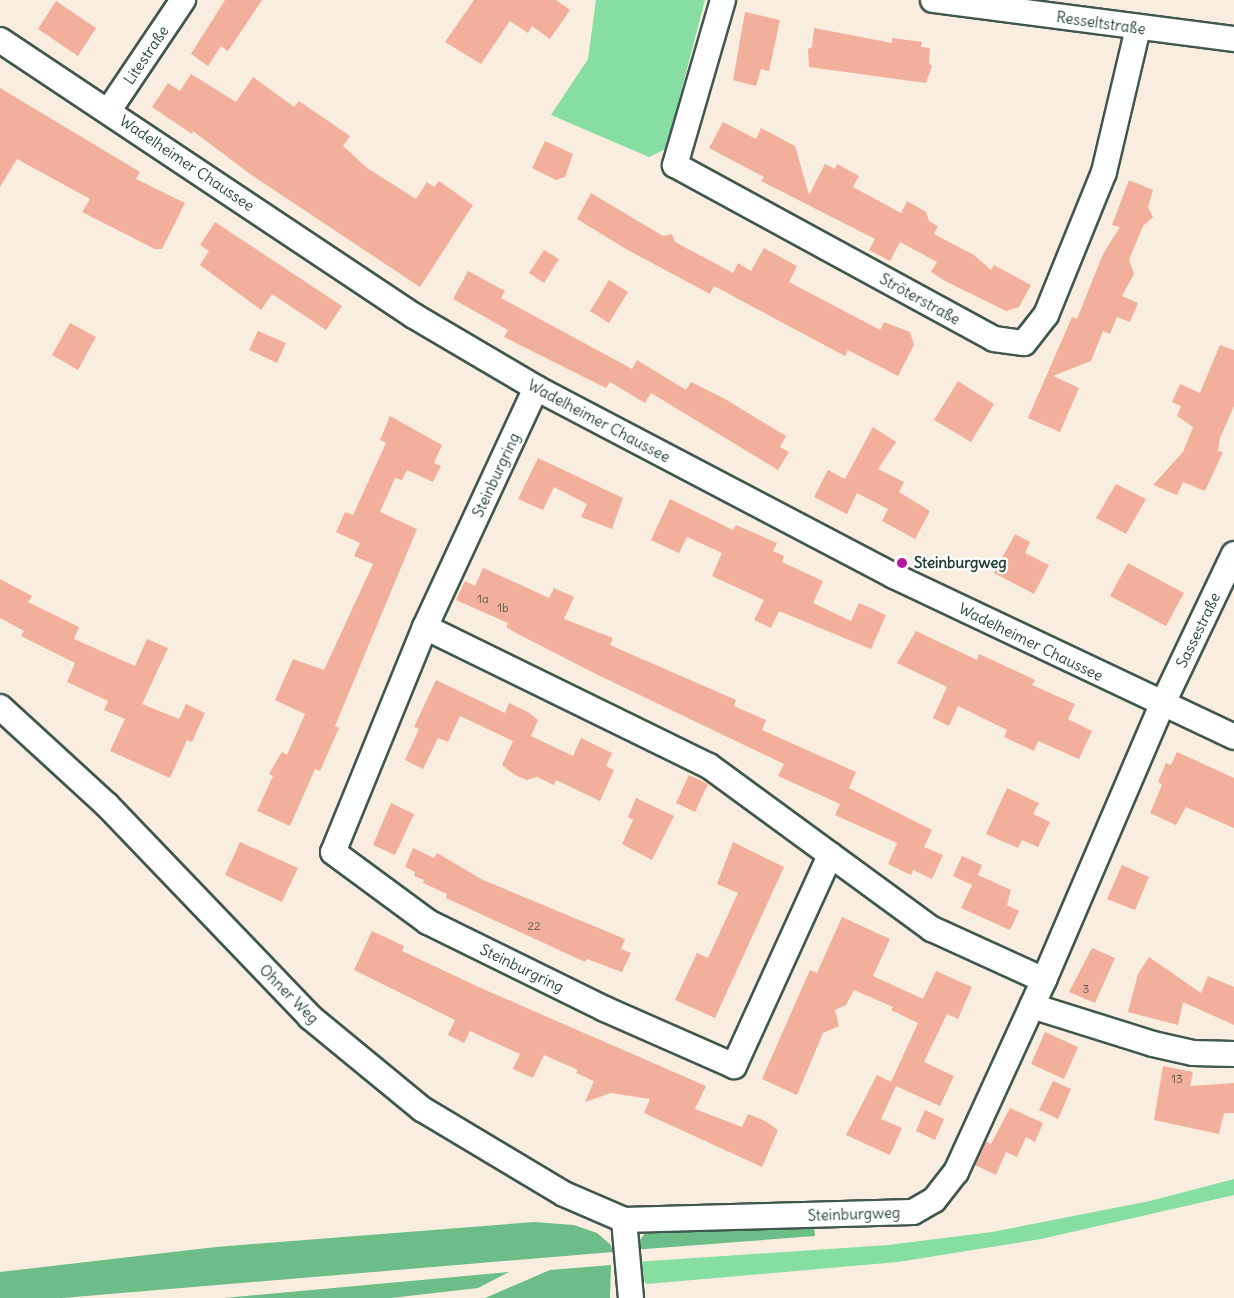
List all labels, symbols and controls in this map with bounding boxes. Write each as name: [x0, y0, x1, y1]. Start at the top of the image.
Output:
street label: Resseltstraße: [1055, 8, 1147, 38]
street label: Litestraße: [120, 22, 172, 88]
street label: Wadelheimer Chaussee: [116, 111, 258, 215]
street label: Ströterstraße: [877, 270, 963, 328]
street label: Wadelheimer Chaussee: [525, 376, 673, 466]
street label: Steinburgring: [469, 430, 523, 520]
place label: Steinburgweg: [914, 554, 1007, 572]
marker: Steinburgweg: [895, 556, 909, 570]
street label: Sassestraße: [1172, 590, 1224, 670]
house number: 1a: [477, 592, 489, 606]
street label: Wadelheimer Chaussee: [956, 599, 1106, 685]
house number: 1b: [497, 601, 509, 615]
house number: 22: [527, 919, 541, 933]
street label: Steinburgring: [477, 940, 567, 996]
street label: Ohner Weg: [256, 961, 322, 1027]
house number: 3: [1083, 982, 1089, 996]
house number: 13: [1171, 1072, 1183, 1086]
street label: Steinburgweg: [807, 1203, 901, 1225]

